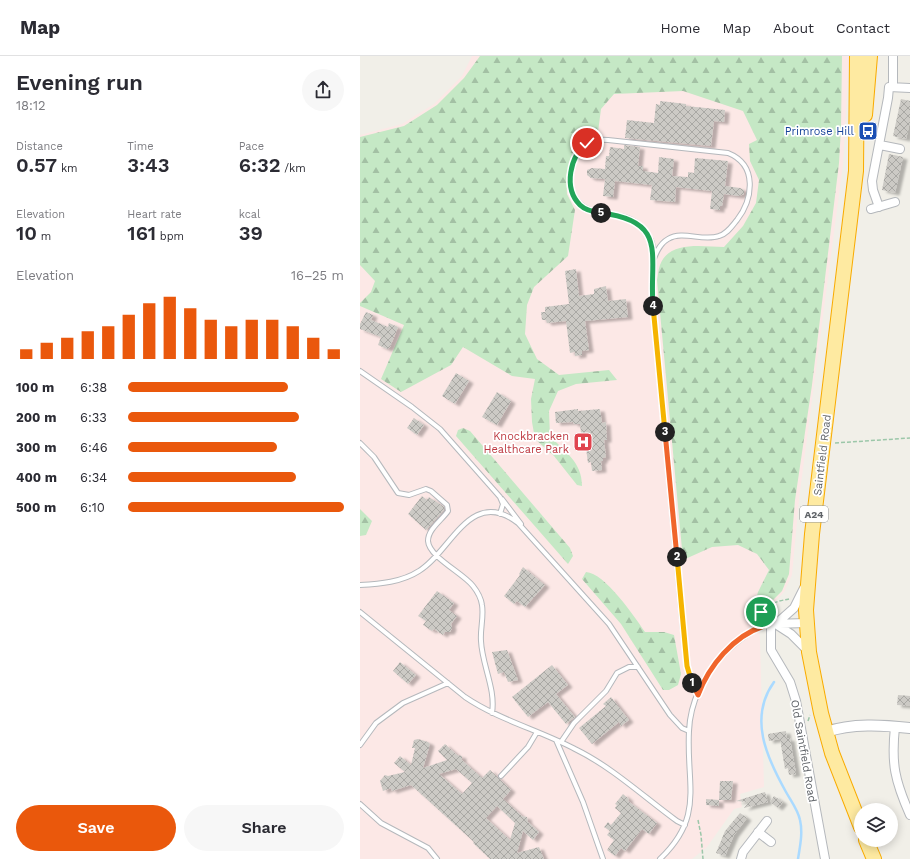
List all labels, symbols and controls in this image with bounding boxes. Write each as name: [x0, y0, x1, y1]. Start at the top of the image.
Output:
text: Map: [20, 16, 60, 39]
text: Home: [660, 20, 700, 36]
text: Map: [722, 20, 751, 36]
text: About: [773, 20, 814, 36]
text: Contact: [836, 20, 890, 36]
button: share: [302, 69, 344, 111]
text: Evening run: [16, 70, 143, 95]
text: 18:12: [16, 98, 46, 113]
bus stop icon: Primrose Hill: [857, 120, 879, 142]
place label: Primrose Hill: [785, 125, 855, 138]
pin: [570, 126, 604, 160]
icon: check: [576, 132, 598, 154]
text: Distance: [16, 140, 63, 153]
text: Time: [127, 140, 154, 153]
text: Pace: [239, 140, 264, 153]
text: 0.57: [16, 153, 57, 177]
text: 3:43: [127, 153, 170, 177]
text: 6:32: [239, 153, 281, 177]
text: km: [57, 162, 78, 175]
text: /km: [281, 162, 306, 175]
pin: 5: [591, 203, 611, 223]
text: 5: [598, 206, 604, 219]
text: Elevation: [16, 208, 65, 221]
text: Heart rate: [127, 208, 182, 221]
text: kcal: [239, 208, 260, 221]
text: 10: [16, 221, 37, 245]
text: 161: [127, 221, 156, 245]
text: 39: [239, 221, 263, 245]
text: m: [37, 230, 51, 243]
text: bpm: [156, 230, 184, 243]
text: Elevation: [16, 268, 74, 283]
text: 16–25 m: [291, 268, 344, 283]
pin: 4: [643, 296, 663, 316]
text: 4: [649, 299, 657, 312]
text: 100 m: [16, 380, 54, 395]
text: 6:38: [80, 380, 107, 395]
text: 200 m: [16, 410, 56, 425]
text: 6:33: [80, 410, 107, 425]
street label: Saintfield Road: [811, 414, 834, 496]
pin: 3: [655, 422, 675, 442]
text: 3: [662, 425, 668, 438]
place label: Knockbracken Healthcare Park: [483, 430, 569, 456]
hospital icon: Knockbracken Healthcare Park: [572, 431, 594, 453]
text: 300 m: [16, 440, 56, 455]
text: 6:46: [80, 440, 108, 455]
text: 400 m: [16, 470, 57, 485]
text: 6:34: [80, 470, 107, 485]
text: 500 m: [16, 500, 56, 515]
text: 6:10: [80, 500, 105, 515]
road number: A24: [800, 506, 828, 522]
pin: 2: [667, 547, 687, 567]
text: 2: [674, 550, 680, 563]
pin: [744, 595, 778, 629]
icon: arrive: [750, 601, 772, 623]
pin: 1: [682, 673, 702, 693]
text: 1: [690, 676, 694, 689]
street label: Old Saintfield Road: [788, 699, 819, 803]
map controls: [854, 803, 898, 847]
button: layers: [854, 803, 898, 847]
button: Save: [16, 805, 176, 851]
button: Share: [184, 805, 344, 851]

